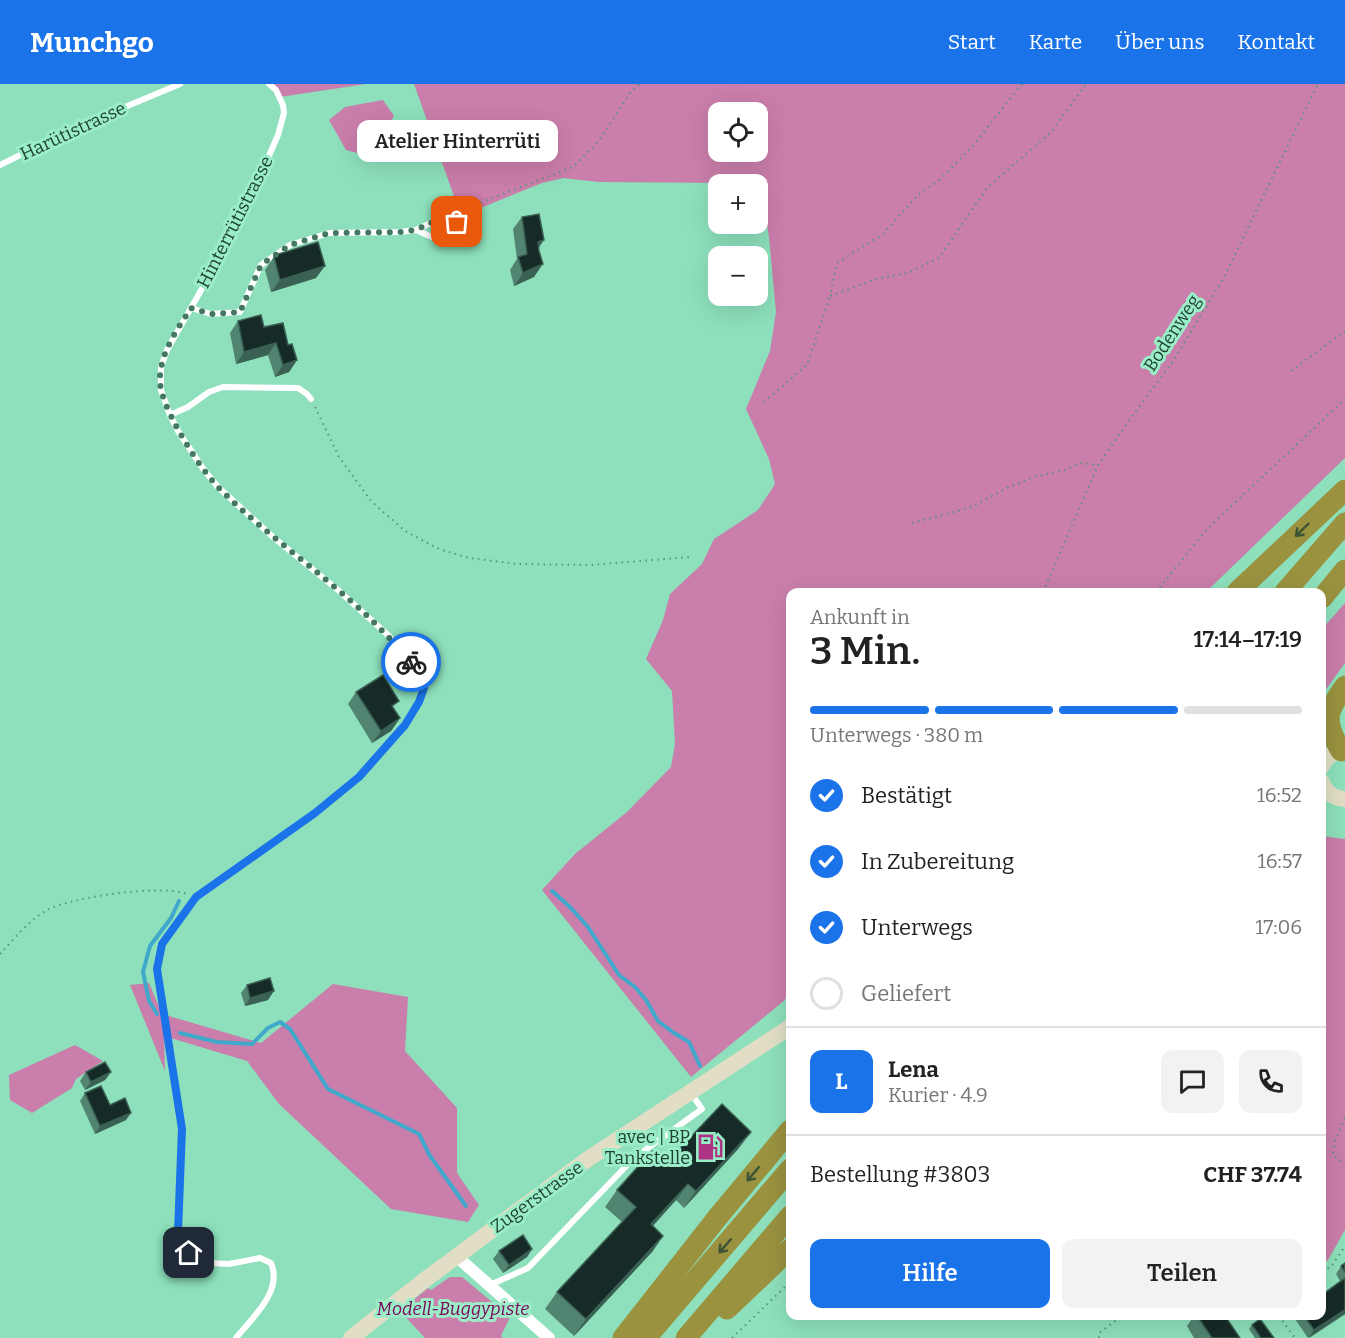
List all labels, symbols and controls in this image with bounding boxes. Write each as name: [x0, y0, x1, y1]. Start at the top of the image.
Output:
text: Munchgo: [30, 26, 154, 59]
text: Start: [948, 29, 996, 55]
text: Karte: [1029, 29, 1082, 55]
text: Über uns: [1115, 29, 1205, 55]
text: Kontakt: [1238, 29, 1315, 55]
street label: Harütistrasse: [17, 97, 129, 165]
map controls: [708, 102, 768, 306]
button: locate: [708, 102, 768, 162]
callout: Atelier Hinterrüti: [356, 120, 558, 162]
text: Atelier Hinterrüti: [374, 129, 541, 153]
street label: Hinterrütistrasse: [192, 152, 278, 292]
button: +: [708, 174, 768, 234]
pin: [431, 196, 482, 247]
icon: bag: [440, 205, 473, 238]
button: −: [708, 246, 768, 306]
street label: Bodenweg: [1139, 290, 1205, 376]
one-way arrow: [1295, 522, 1310, 536]
text: Ankunft in: [810, 605, 910, 629]
text: 17:14–17:19: [1193, 626, 1302, 653]
text: 3 Min.: [810, 628, 920, 674]
courier: [381, 632, 441, 692]
icon: bike: [395, 646, 428, 679]
text: Unterwegs · 380 m: [810, 723, 983, 747]
icon: check: [810, 779, 843, 812]
text: Bestätigt: [861, 782, 952, 809]
text: 16:52: [1257, 783, 1302, 807]
icon: check: [810, 845, 843, 878]
text: In Zubereitung: [861, 848, 1014, 875]
text: 16:57: [1258, 849, 1302, 873]
icon: check: [810, 911, 843, 944]
text: Unterwegs: [861, 914, 973, 941]
text: 17:06: [1255, 915, 1302, 939]
text: Geliefert: [861, 980, 951, 1007]
button: chat: [1161, 1050, 1224, 1113]
button: phone: [1239, 1050, 1302, 1113]
text: Lena: [888, 1056, 939, 1083]
text: L: [835, 1068, 848, 1095]
text: Kurier · 4.9: [888, 1083, 988, 1107]
place label: avec | BP Tankstelle: [605, 1126, 690, 1169]
fuel station icon: avec | BP Tankstelle: [695, 1132, 725, 1162]
street label: Zugerstrasse: [487, 1156, 587, 1238]
text: Bestellung #3803: [810, 1161, 990, 1188]
text: CHF 37.74: [1203, 1161, 1302, 1188]
one-way arrow: [746, 1166, 759, 1182]
pin: [163, 1227, 214, 1278]
icon: home: [172, 1236, 205, 1269]
one-way arrow: [718, 1238, 732, 1253]
button: Hilfe: [810, 1239, 1050, 1308]
button: Teilen: [1062, 1239, 1302, 1308]
park label: Modell-Buggypiste: [377, 1298, 529, 1320]

